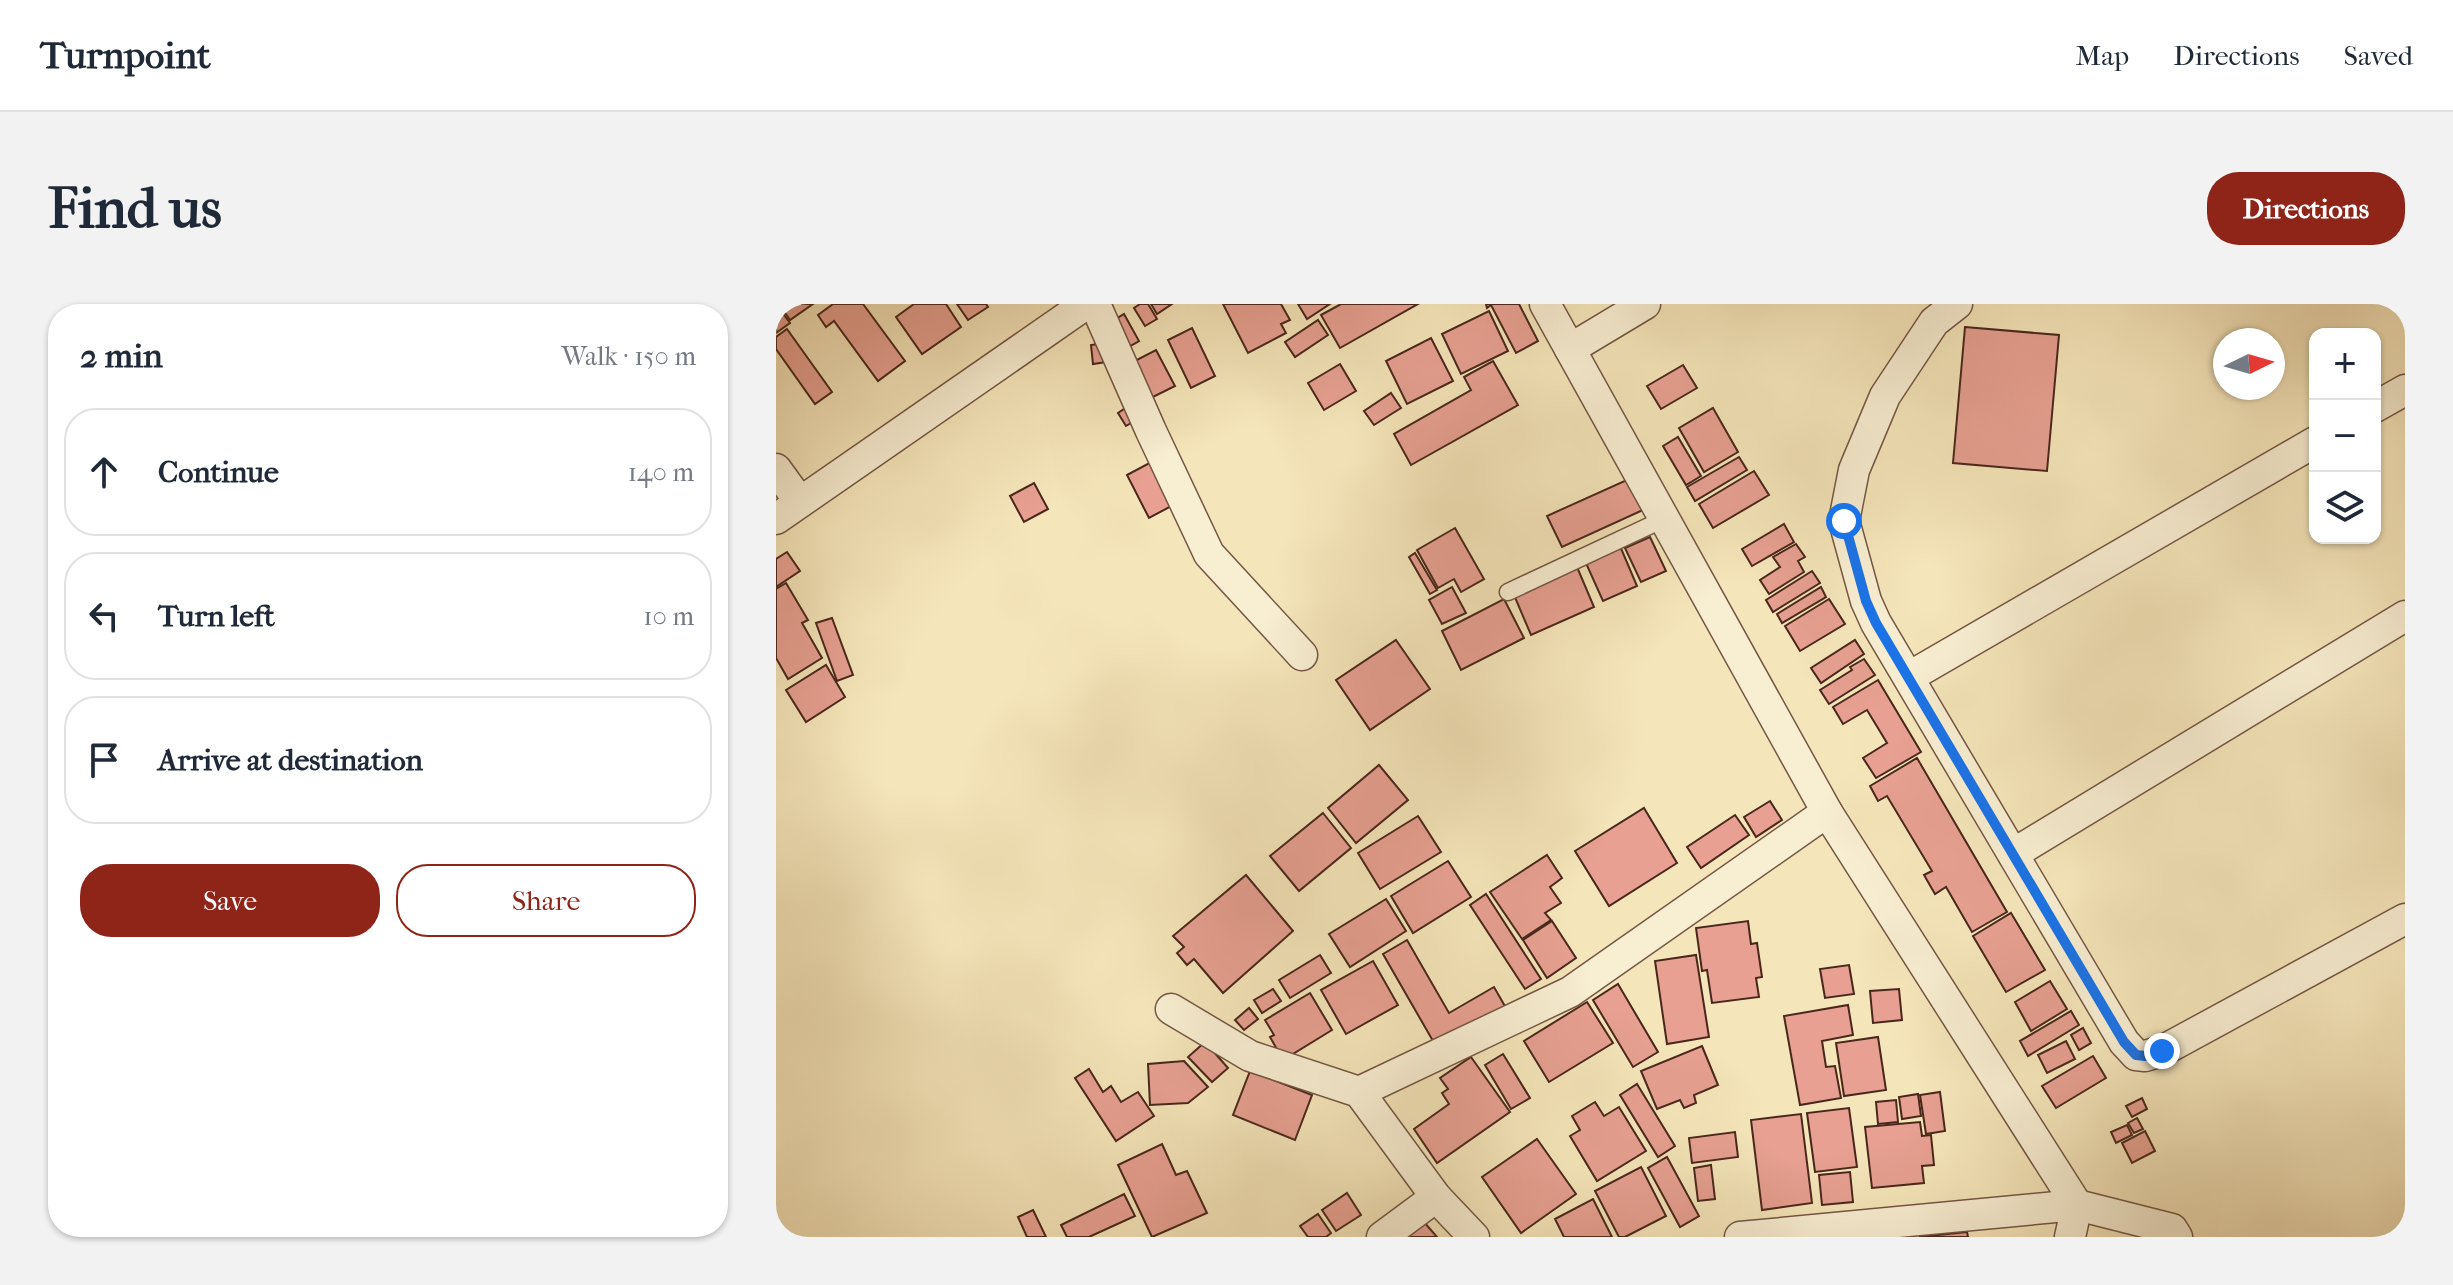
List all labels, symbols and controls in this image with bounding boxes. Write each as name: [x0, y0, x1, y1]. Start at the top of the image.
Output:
text: Turnpoint: [40, 33, 211, 78]
text: Map: [2076, 39, 2129, 72]
text: Directions: [2173, 39, 2300, 72]
text: Saved: [2344, 39, 2413, 72]
button: Directions: [2207, 172, 2405, 245]
text: Find us: [48, 176, 222, 241]
north arrow: [2213, 328, 2285, 400]
map controls: [2309, 328, 2381, 544]
button: +: [2309, 328, 2381, 400]
text: 2 min: [80, 336, 163, 376]
text: Walk · 150 m: [561, 341, 696, 372]
button: −: [2309, 400, 2381, 472]
icon: ahead: [82, 450, 126, 494]
text: Continue: [158, 455, 279, 490]
text: 140 m: [628, 457, 694, 488]
button: layers: [2309, 472, 2381, 544]
route start: [1826, 503, 1862, 539]
icon: left: [82, 594, 126, 638]
text: Turn left: [158, 599, 275, 634]
text: 10 m: [643, 601, 694, 632]
icon: arrive: [82, 738, 126, 782]
text: Arrive at destination: [158, 743, 423, 778]
button: Save: [80, 864, 380, 937]
button: Share: [396, 864, 696, 937]
route end: [2144, 1033, 2180, 1069]

